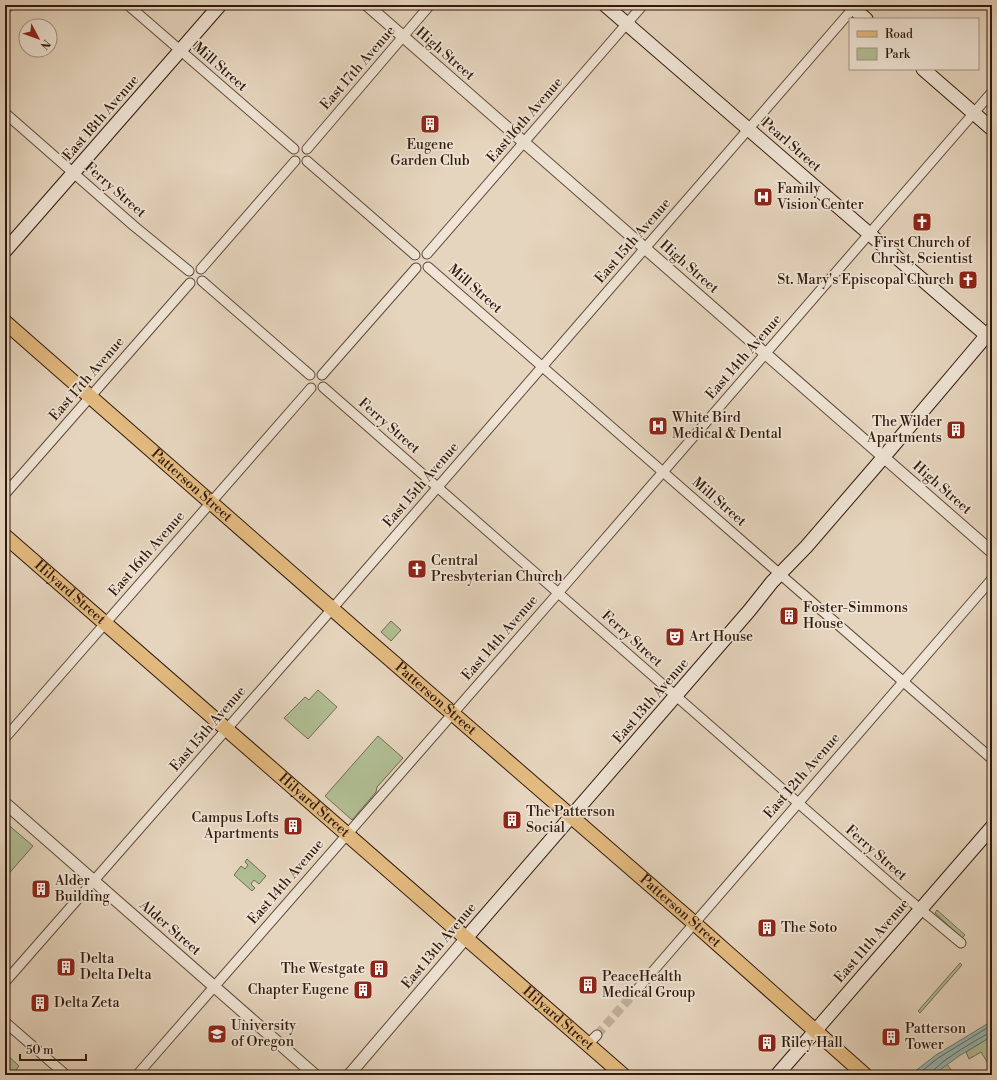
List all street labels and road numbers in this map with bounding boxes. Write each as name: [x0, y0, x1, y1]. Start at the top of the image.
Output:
street label: East 17th Avenue: [317, 22, 399, 114]
street label: High Street: [412, 23, 478, 85]
street label: Mill Street: [189, 38, 251, 96]
street label: East 18th Avenue: [59, 71, 143, 165]
street label: East 16th Avenue: [483, 74, 567, 166]
street label: Pearl Street: [757, 114, 825, 176]
street label: Ferry Street: [80, 158, 150, 222]
street label: East 15th Avenue: [591, 195, 675, 287]
street label: High Street: [656, 236, 722, 298]
street label: Mill Street: [444, 260, 506, 318]
street label: East 14th Avenue: [702, 311, 786, 403]
street label: East 17th Avenue: [46, 333, 128, 425]
street label: Ferry Street: [354, 394, 424, 458]
street label: East 15th Avenue: [379, 439, 463, 531]
street label: Patterson Street: [147, 445, 236, 526]
street label: High Street: [909, 457, 975, 519]
street label: Mill Street: [688, 473, 750, 531]
street label: East 16th Avenue: [105, 508, 189, 600]
street label: Hilyard Street: [30, 557, 109, 628]
street label: East 14th Avenue: [458, 592, 542, 684]
street label: Ferry Street: [598, 607, 666, 671]
street label: East 13th Avenue: [609, 655, 693, 747]
street label: Patterson Street: [391, 658, 480, 739]
street label: East 15th Avenue: [166, 683, 250, 775]
street label: East 12th Avenue: [760, 729, 844, 823]
street label: Hilyard Street: [275, 770, 353, 841]
street label: Ferry Street: [841, 821, 911, 885]
street label: East 14th Avenue: [244, 836, 328, 928]
street label: Patterson Street: [636, 871, 725, 952]
street label: East 11th Avenue: [830, 895, 914, 987]
street label: Alder Street: [135, 896, 205, 960]
street label: East 13th Avenue: [398, 899, 480, 993]
street label: Hilyard Street: [519, 983, 598, 1054]

